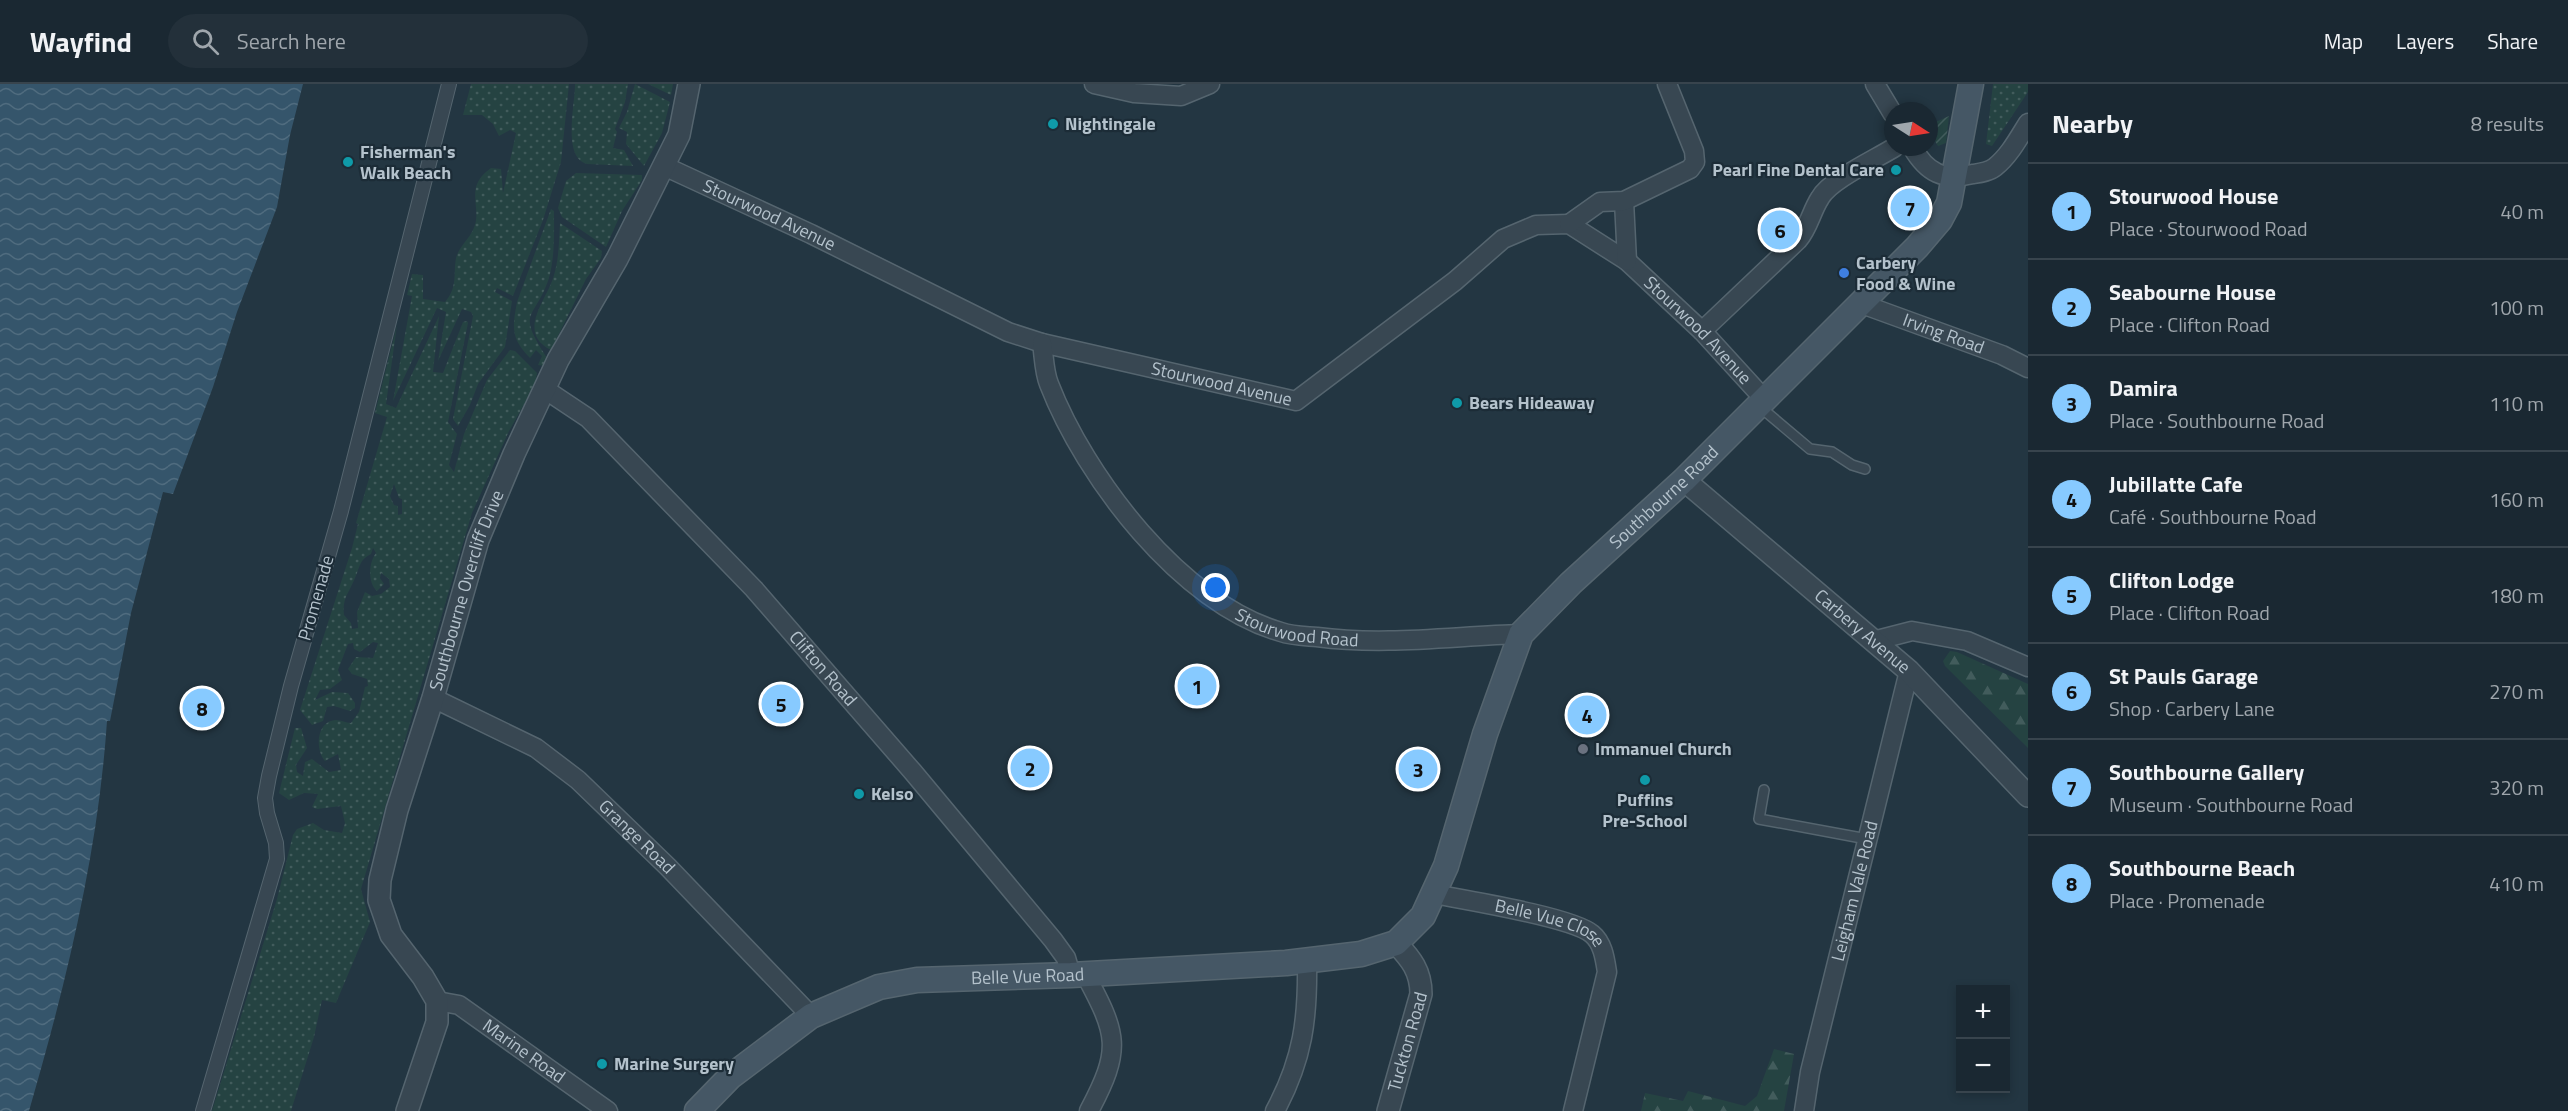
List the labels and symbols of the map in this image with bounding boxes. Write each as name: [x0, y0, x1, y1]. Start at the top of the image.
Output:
north arrow: [1884, 102, 1938, 156]
place label: Nightingale: [1065, 110, 1156, 137]
marker: Nightingale: [1046, 117, 1060, 131]
place label: Fisherman's Walk Beach: [360, 138, 455, 186]
marker: Fisherman's Walk Beach: [341, 155, 355, 169]
place label: Pearl Fine Dental Care: [1712, 156, 1884, 183]
marker: Pearl Fine Dental Care: [1889, 163, 1903, 177]
street label: Stourwood Avenue: [699, 172, 840, 257]
pin: 7: [1890, 186, 1930, 230]
pin: 6: [1760, 208, 1800, 252]
place label: Carbery Food & Wine: [1856, 249, 1955, 297]
marker: Carbery Food & Wine: [1837, 266, 1851, 280]
street label: Stourwood Avenue: [1638, 269, 1758, 390]
street label: Irving Road: [1899, 306, 1988, 361]
street label: Stourwood Avenue: [1149, 354, 1295, 413]
place label: Bears Hideaway: [1469, 389, 1594, 416]
marker: Bears Hideaway: [1450, 396, 1464, 410]
street label: Southbourne Road: [1603, 439, 1724, 555]
street label: Southbourne Overcliff Drive: [422, 486, 510, 694]
street label: Promenade: [290, 552, 341, 644]
your location: [1201, 573, 1230, 602]
street label: Carbery Avenue: [1809, 582, 1917, 680]
street label: Stourwood Road: [1230, 601, 1359, 653]
street label: Clifton Road: [783, 624, 864, 712]
pin: 1: [1178, 664, 1216, 708]
pin: 5: [762, 682, 800, 726]
pin: 8: [182, 686, 222, 730]
pin: 4: [1568, 692, 1606, 738]
place label: Immanuel Church: [1595, 735, 1732, 762]
marker: Immanuel Church: [1576, 742, 1590, 756]
pin: 2: [1010, 746, 1050, 790]
pin: 3: [1398, 746, 1438, 792]
marker: Puffins Pre-School: [1638, 773, 1652, 787]
place label: Kelso: [871, 780, 913, 807]
place label: Puffins Pre-School: [1602, 786, 1688, 834]
marker: Kelso: [852, 787, 866, 801]
street label: Grange Road: [593, 793, 682, 880]
street label: Leigham Vale Road: [1824, 818, 1885, 964]
street label: Belle Vue Close: [1493, 892, 1612, 952]
street label: Belle Vue Road: [971, 960, 1085, 991]
street label: Tuckton Road: [1380, 989, 1434, 1095]
street label: Marine Road: [477, 1012, 571, 1090]
place label: Marine Surgery: [614, 1050, 734, 1077]
marker: Marine Surgery: [595, 1057, 609, 1071]

